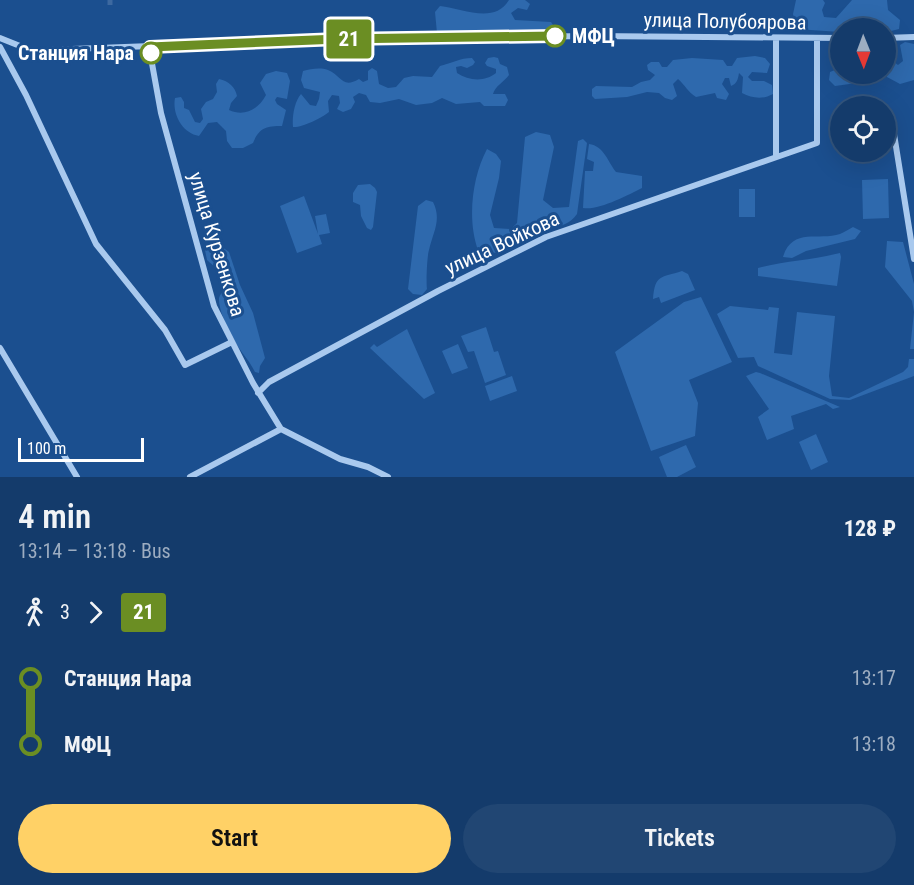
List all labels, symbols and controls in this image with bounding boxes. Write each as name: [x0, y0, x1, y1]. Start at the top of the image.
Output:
street label: улица Полубоярова: [643, 8, 807, 34]
north arrow: [830, 18, 896, 84]
map controls: [830, 18, 896, 162]
line badge: 21: [322, 20, 376, 58]
place label: МФЦ: [572, 24, 615, 48]
marker: МФЦ: [544, 25, 566, 47]
text: 21: [338, 27, 360, 51]
place label: Станция Нара: [18, 41, 134, 65]
marker: Станция Нара: [140, 42, 162, 64]
button: locate: [830, 96, 896, 162]
street label: улица Курзенкова: [184, 169, 250, 319]
street label: улица Войкова: [441, 206, 563, 280]
scale bar: [18, 435, 144, 462]
text: 100 m: [27, 439, 66, 458]
text: 4 min: [18, 497, 91, 536]
text: 128 ₽: [844, 516, 896, 541]
text: 13:14 – 13:18 · Bus: [18, 539, 171, 563]
icon: walk: [18, 596, 51, 629]
icon: forward: [79, 596, 112, 629]
text: 3: [60, 600, 70, 624]
text: 21: [133, 600, 154, 624]
text: Станция Нара: [64, 666, 192, 691]
text: 13:17: [852, 666, 896, 690]
text: МФЦ: [64, 732, 111, 757]
text: 13:18: [852, 732, 896, 756]
button: Start: [18, 804, 451, 873]
button: Tickets: [463, 804, 896, 873]

